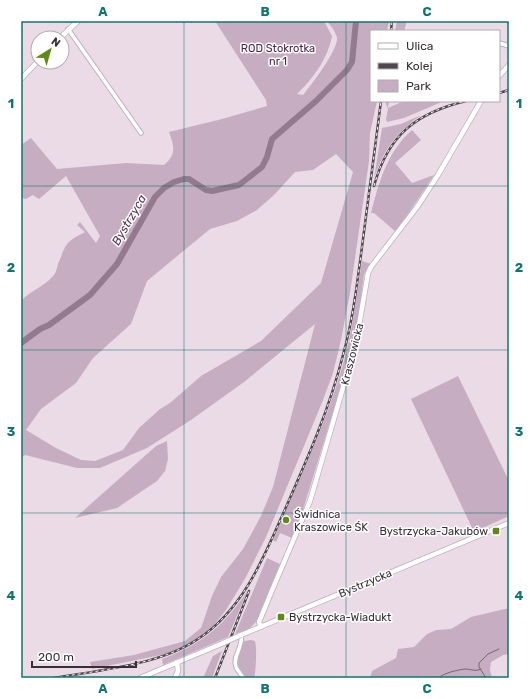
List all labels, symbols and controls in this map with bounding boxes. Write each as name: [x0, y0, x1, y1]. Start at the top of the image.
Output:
text: A: [98, 4, 108, 19]
text: B: [260, 4, 270, 19]
text: C: [422, 4, 432, 19]
north arrow: [30, 30, 70, 70]
legend: [370, 30, 500, 102]
text: N: [49, 35, 63, 50]
text: Ulica: [406, 39, 433, 53]
park label: ROD Stokrotka nr 1: [241, 42, 315, 68]
text: Kolej: [406, 59, 432, 73]
text: Park: [406, 79, 432, 93]
text: 1: [8, 96, 14, 111]
text: 1: [516, 96, 522, 111]
water label: Bystrzyca: [109, 192, 149, 248]
text: 2: [7, 260, 15, 275]
text: 2: [515, 260, 523, 275]
street label: Kraszowicka: [339, 322, 366, 386]
text: 3: [7, 424, 16, 439]
text: 3: [515, 424, 524, 439]
place label: Świdnica Kraszowice ŚK: [294, 508, 368, 534]
marker: Świdnica Kraszowice ŚK: [281, 515, 291, 525]
place label: Bystrzycka-Jakubów: [380, 525, 488, 538]
marker: Bystrzycka-Jakubów: [491, 526, 501, 536]
street label: Bystrzycka: [337, 566, 394, 600]
text: 4: [7, 588, 16, 603]
text: 4: [515, 588, 524, 603]
place label: Bystrzycka-Wiadukt: [289, 611, 392, 624]
marker: Bystrzycka-Wiadukt: [276, 612, 286, 622]
scale bar: [32, 643, 136, 669]
text: 200 m: [38, 650, 74, 664]
text: A: [98, 681, 108, 696]
text: B: [260, 681, 270, 696]
text: C: [422, 681, 432, 696]

